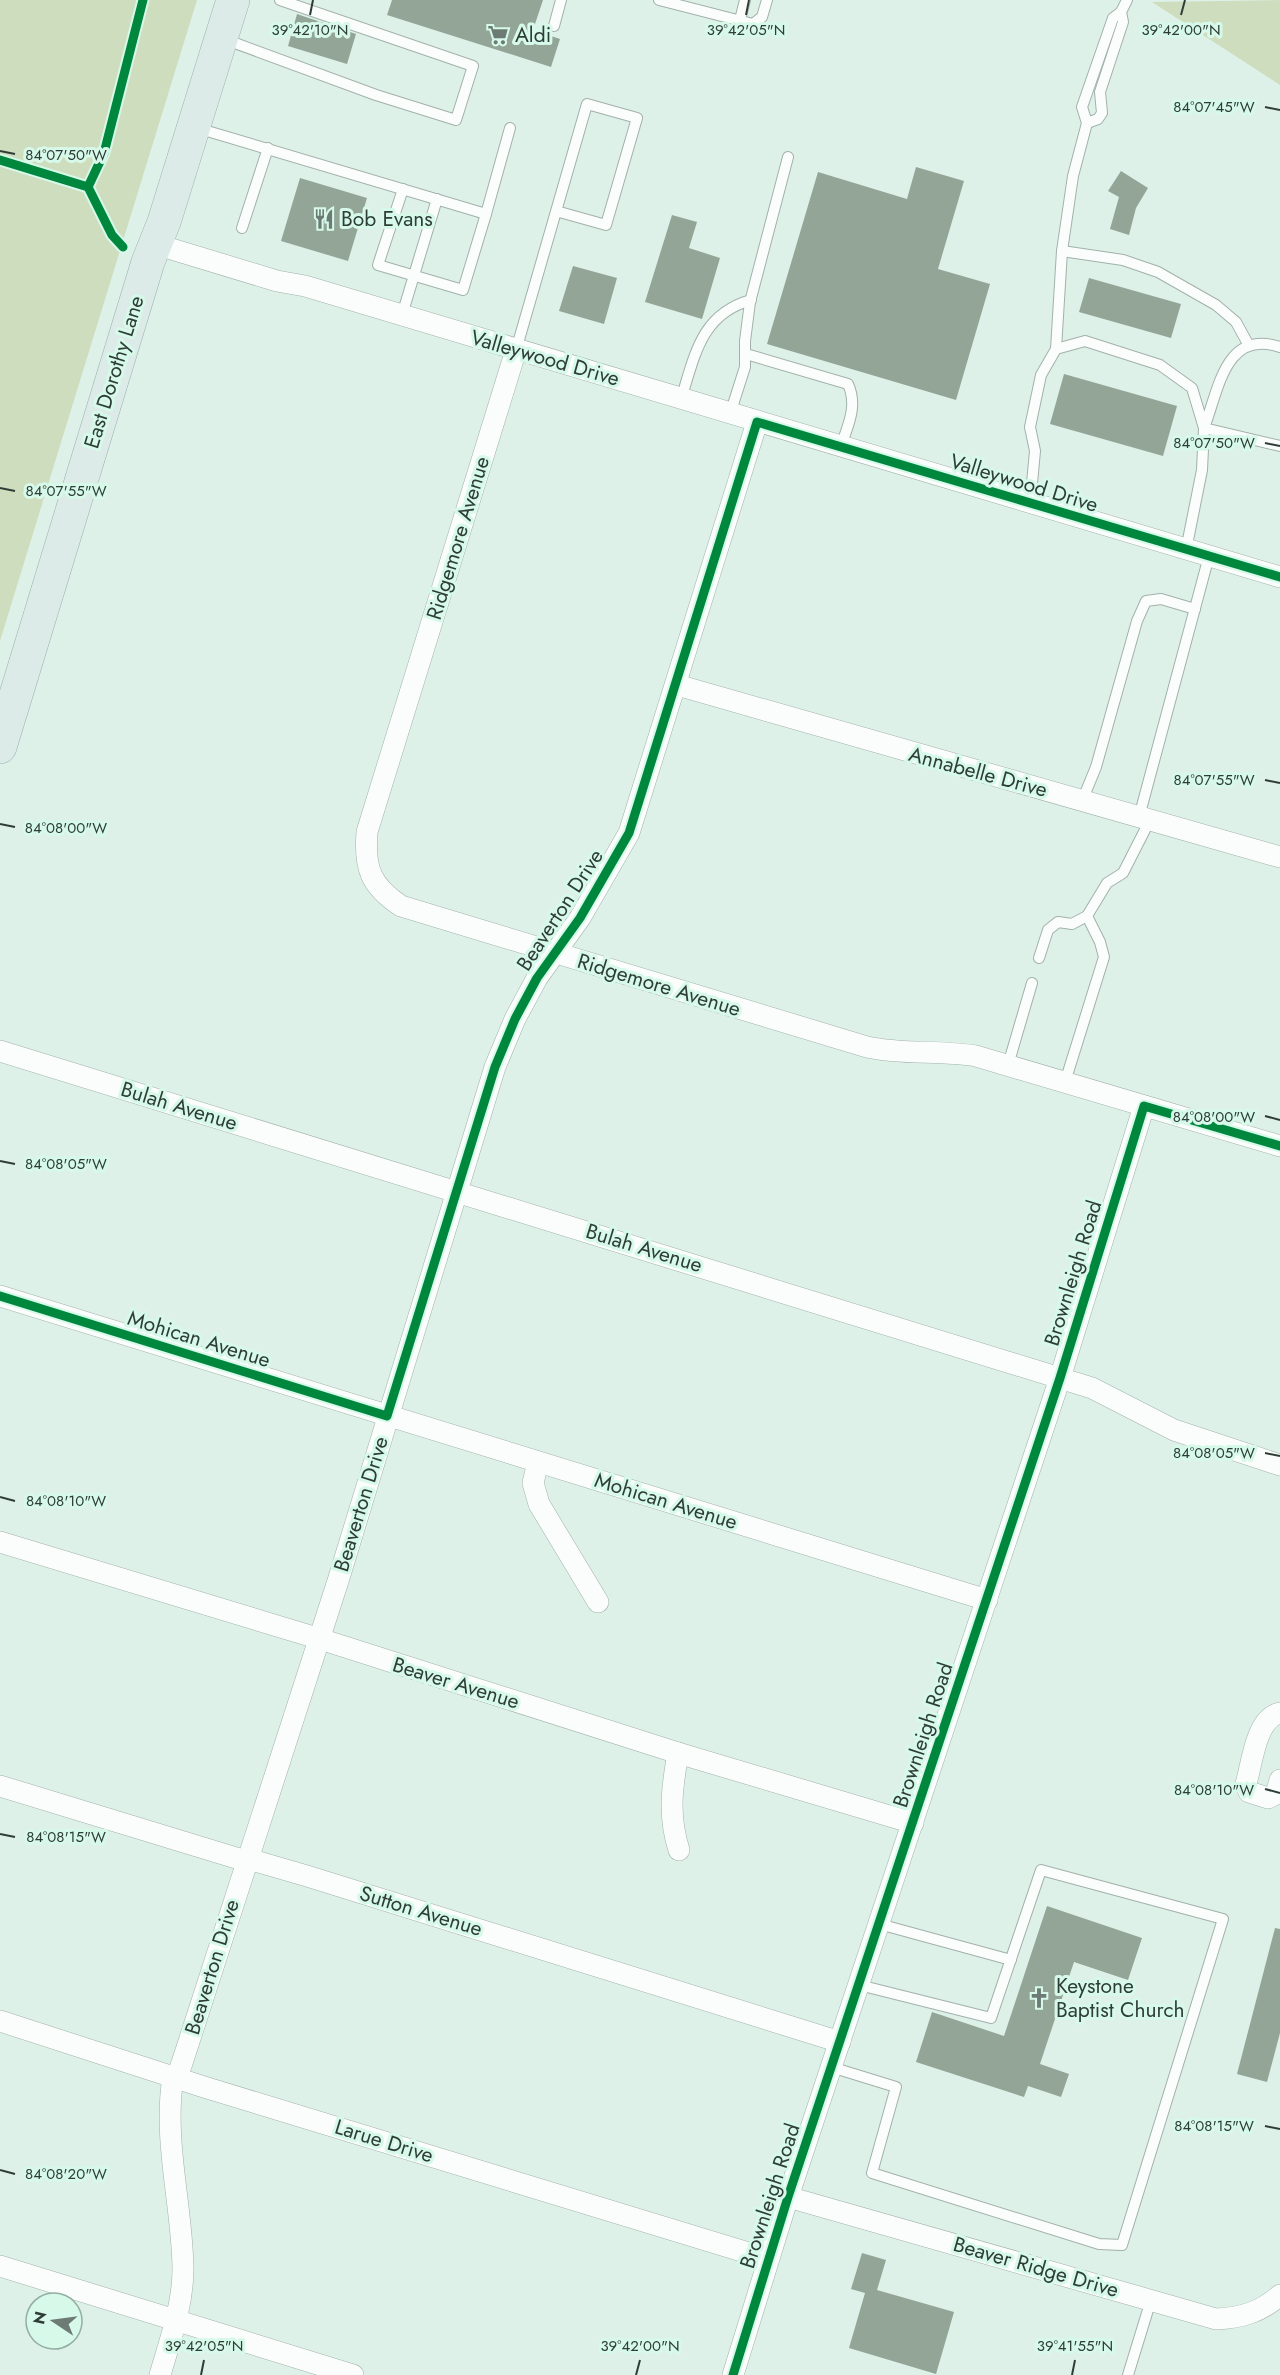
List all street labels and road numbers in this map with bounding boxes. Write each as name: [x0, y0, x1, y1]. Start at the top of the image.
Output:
street label: East Dorothy Lane: [76, 292, 152, 452]
street label: Valleywood Drive: [467, 322, 623, 394]
street label: Valleywood Drive: [946, 446, 1102, 520]
street label: Ridgemore Avenue: [419, 453, 497, 623]
street label: Annabelle Drive: [905, 739, 1051, 805]
street label: Beaverton Drive: [509, 843, 611, 977]
street label: Ridgemore Avenue: [574, 946, 744, 1024]
street label: Bulah Avenue: [117, 1074, 241, 1138]
street label: Brownleigh Road: [1037, 1197, 1109, 1349]
street label: Bulah Avenue: [582, 1216, 706, 1280]
street label: Mohican Avenue: [124, 1303, 274, 1375]
street label: Beaverton Drive: [326, 1433, 396, 1575]
street label: Mohican Avenue: [591, 1465, 741, 1537]
street label: Beaver Avenue: [389, 1649, 523, 1717]
street label: Brownleigh Road: [885, 1659, 961, 1811]
street label: Sutton Avenue: [356, 1878, 486, 1944]
street label: Beaverton Drive: [177, 1896, 247, 2038]
street label: Larue Drive: [331, 2112, 437, 2170]
street label: Brownleigh Road: [732, 2120, 808, 2272]
street label: Beaver Ridge Drive: [950, 2229, 1122, 2305]

